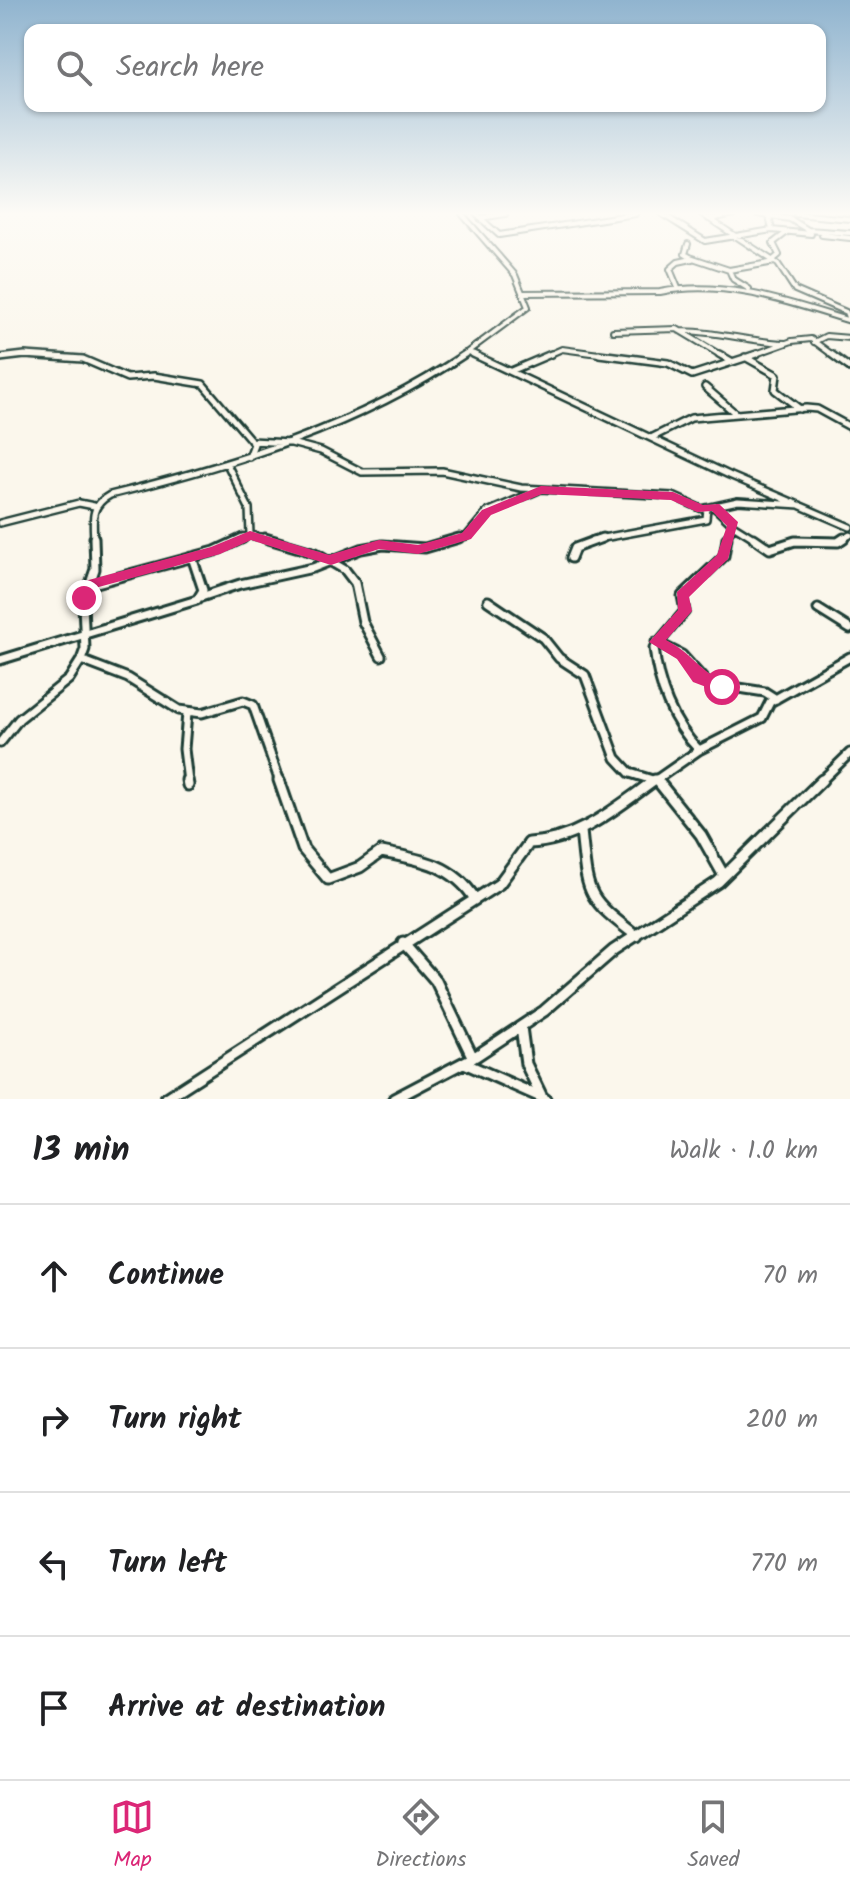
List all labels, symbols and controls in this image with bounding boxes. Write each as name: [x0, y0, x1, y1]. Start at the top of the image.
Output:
search box: [24, 24, 826, 112]
text: Search here: [116, 44, 264, 92]
icon: search: [52, 46, 96, 90]
route end: [66, 580, 102, 616]
route start: [704, 669, 740, 705]
text: 13 min: [32, 1124, 129, 1178]
text: Walk · 1.0 km: [669, 1130, 818, 1172]
text: Continue: [108, 1252, 224, 1300]
icon: ahead: [32, 1254, 76, 1298]
text: 70 m: [762, 1255, 818, 1297]
text: Turn right: [108, 1396, 241, 1444]
icon: right: [32, 1398, 76, 1442]
text: 200 m: [746, 1399, 818, 1441]
text: Turn left: [108, 1540, 227, 1588]
icon: left: [32, 1542, 76, 1586]
text: 770 m: [750, 1543, 818, 1585]
text: Arrive at destination: [108, 1684, 385, 1732]
icon: arrive: [32, 1686, 76, 1730]
tab: Map: [110, 1795, 154, 1878]
tab: Directions: [375, 1795, 467, 1878]
tab: Saved: [687, 1795, 740, 1878]

